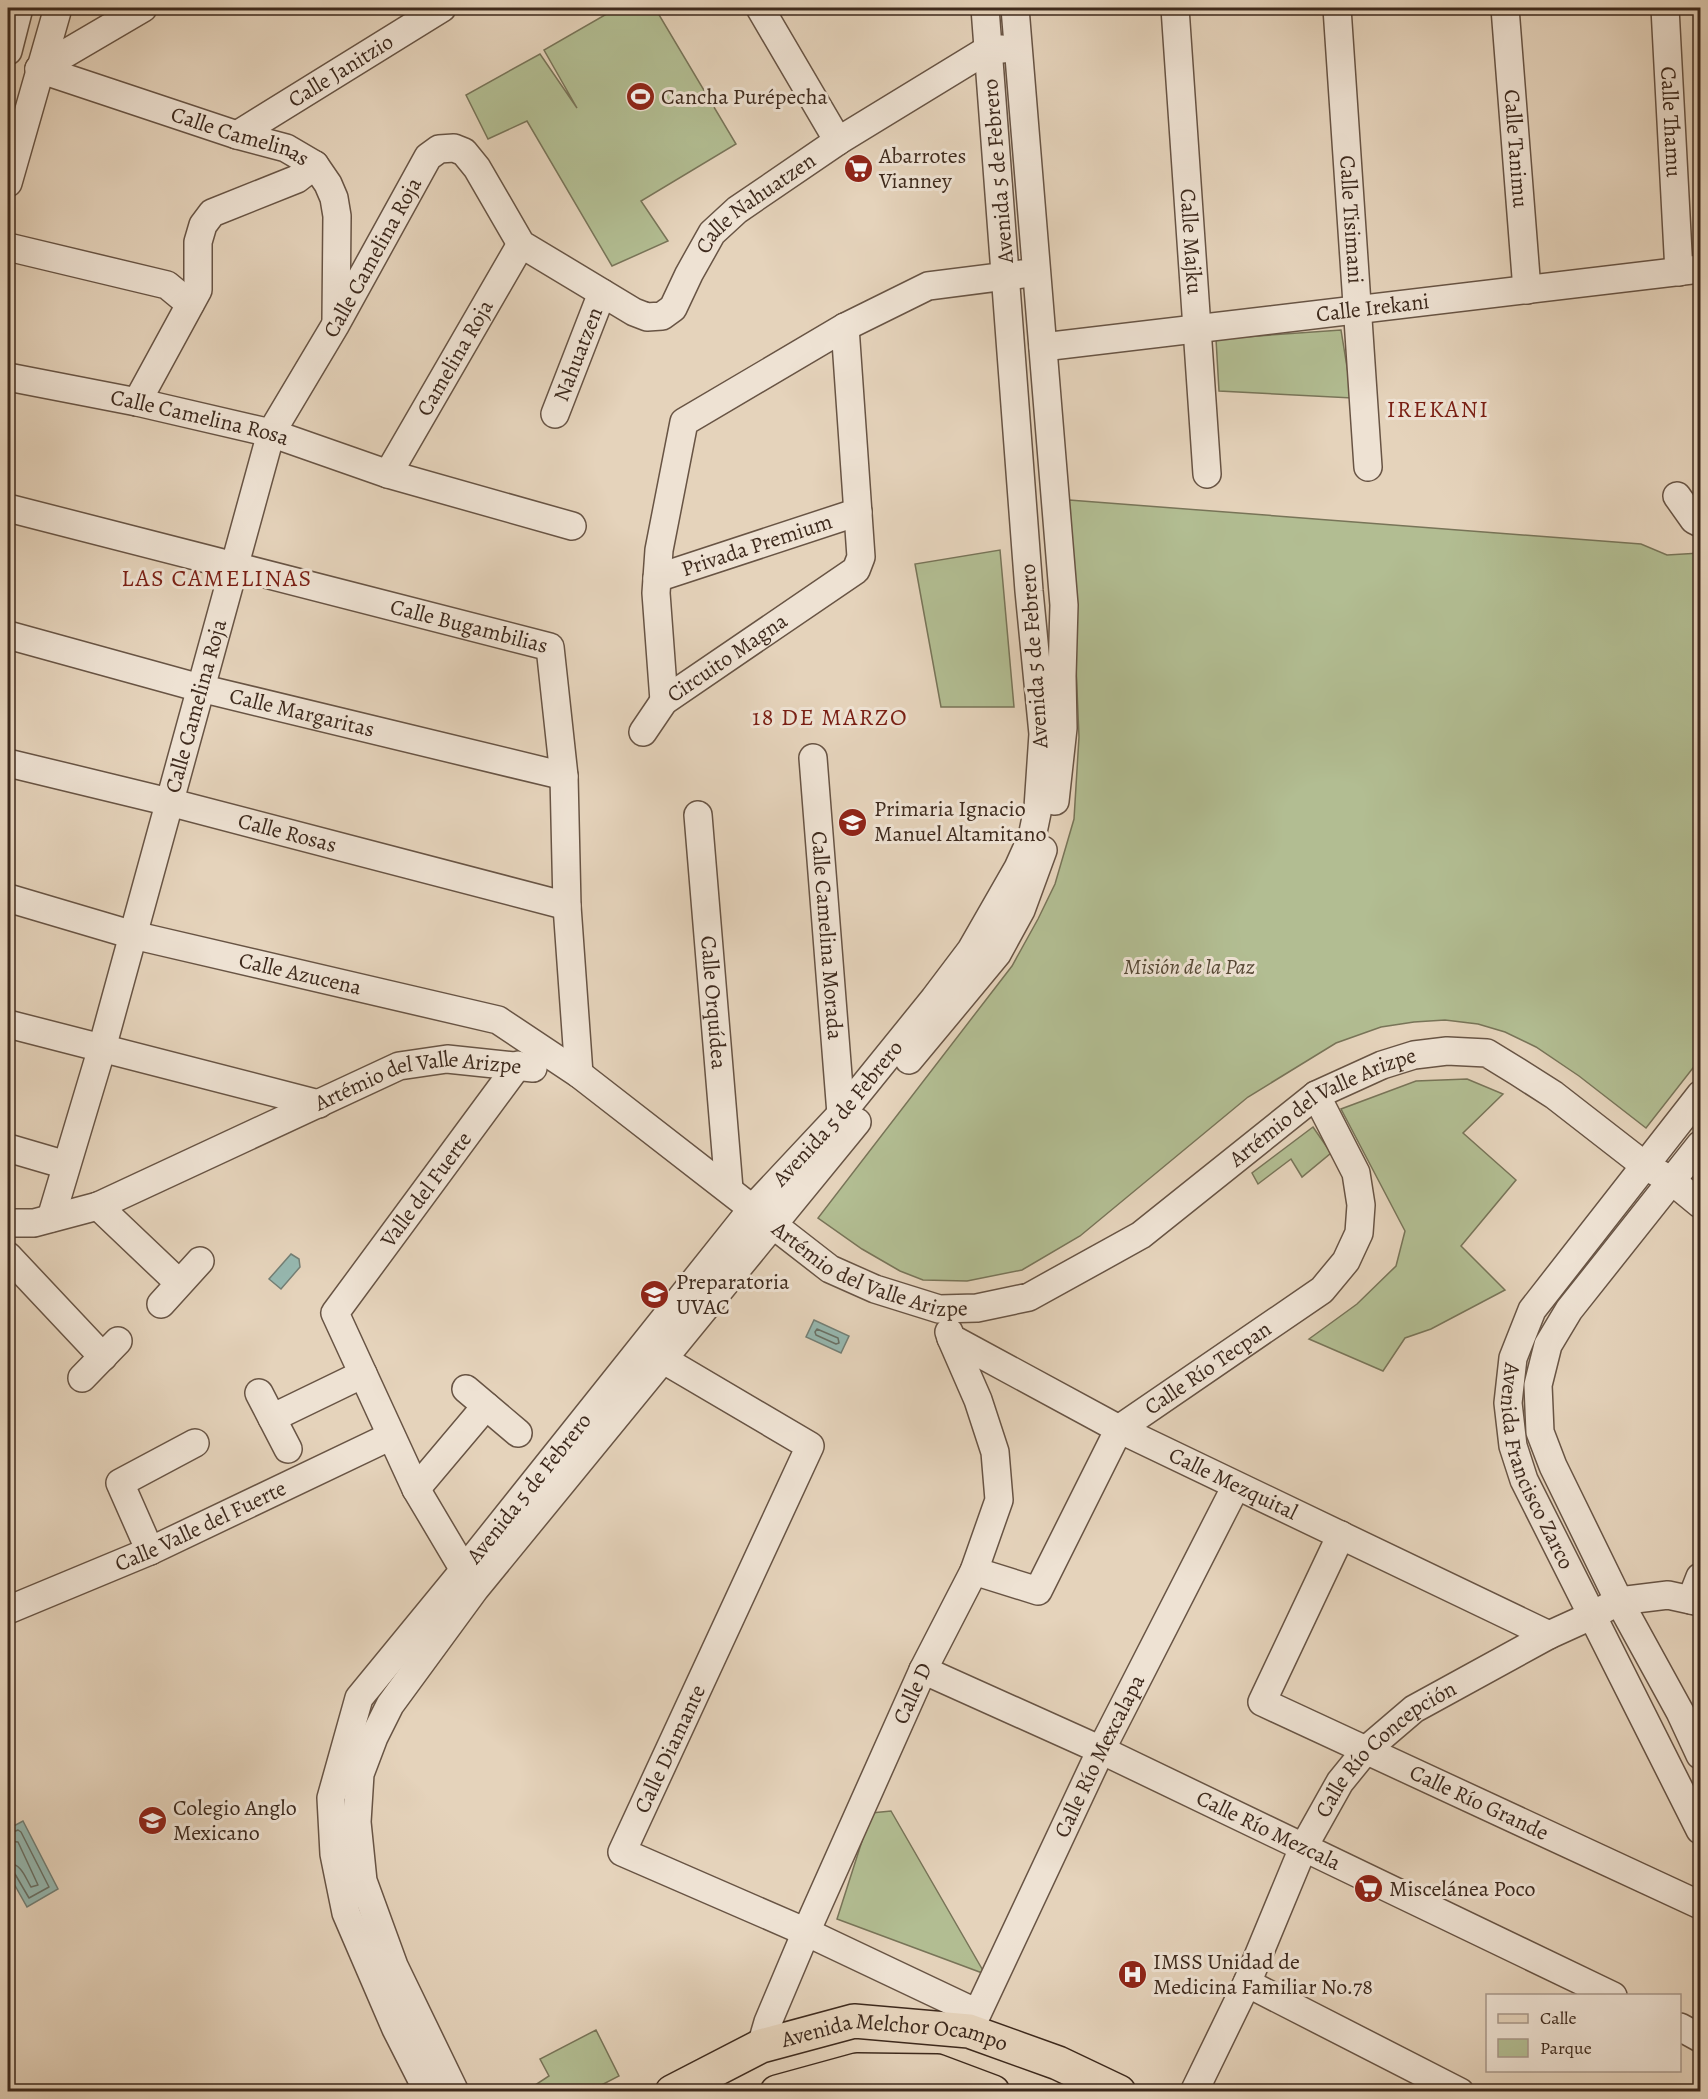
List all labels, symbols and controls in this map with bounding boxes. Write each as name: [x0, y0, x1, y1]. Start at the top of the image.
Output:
street label: Calle Janitzio: [282, 27, 399, 115]
street label: Calle Thamu: [1653, 65, 1689, 178]
street label: Avenida 5 de Febrero: [975, 78, 1021, 265]
sports icon: Cancha Purépecha: [624, 81, 656, 113]
place label: Cancha Purépecha: [661, 82, 828, 112]
street label: Calle Tanimu: [1496, 88, 1536, 209]
street label: Calle Camelinas: [167, 99, 315, 173]
place label: Abarrotes Vianney: [878, 141, 966, 196]
street label: Calle Nahuatzen: [688, 146, 822, 259]
supermarket icon: Abarrotes Vianney: [842, 153, 874, 185]
street label: Calle Tisimani: [1332, 154, 1371, 285]
street label: Calle Camelina Roja: [316, 171, 429, 343]
street label: Calle Majku: [1172, 188, 1210, 295]
street label: Calle Irekani: [1314, 286, 1431, 329]
street label: Camelina Roja: [410, 294, 501, 422]
street label: Nahuatzen: [546, 303, 610, 406]
street label: Calle Camelina Rosa: [108, 382, 294, 453]
district label: IREKANI: [1387, 393, 1489, 425]
street label: Privada Premium: [677, 506, 836, 584]
district label: LAS CAMELINAS: [121, 562, 313, 594]
street label: Avenida 5 de Febrero: [1013, 563, 1055, 750]
street label: Calle Bugambilias: [387, 592, 551, 661]
street label: Circuito Magna: [661, 606, 794, 710]
street label: Calle Camelina Roja: [158, 615, 234, 796]
street label: Calle Margaritas: [226, 681, 377, 745]
district label: 18 DE MARZO: [752, 701, 908, 733]
place label: Primaria Ignacio Manuel Altamitano: [874, 794, 1047, 849]
street label: Calle Rosas: [235, 806, 340, 860]
school or university icon: Primaria Ignacio Manuel Altamitano: [837, 806, 869, 838]
street label: Calle Camelina Morada: [804, 830, 850, 1042]
street label: Calle Orquídea: [693, 934, 734, 1071]
street label: Calle Azucena: [236, 945, 365, 1003]
park label: Misión de la Paz: [1124, 952, 1255, 982]
street label: Avenida 5 de Febrero: [765, 1034, 910, 1194]
street label: Artémio del Valle Arizpe: [1222, 1040, 1420, 1174]
street label: Artémio del Valle Arizpe: [309, 1044, 523, 1119]
street label: Valle del Fuerte: [373, 1125, 479, 1254]
street label: Artémio del Valle Arizpe: [765, 1214, 968, 1324]
place label: Preparatoria UVAC: [676, 1267, 790, 1322]
school or university icon: Preparatoria UVAC: [639, 1279, 671, 1311]
street label: Calle Río Tecpan: [1139, 1314, 1277, 1422]
street label: Avenida Francisco Zarco: [1493, 1360, 1581, 1574]
street label: Avenida 5 de Febrero: [459, 1407, 598, 1571]
street label: Calle Mezquital: [1164, 1440, 1303, 1527]
street label: Calle Valle del Fuerte: [110, 1473, 291, 1579]
street label: Calle D: [886, 1658, 939, 1729]
street label: Calle Río Mexcalapa: [1047, 1669, 1152, 1843]
street label: Calle Río Concepción: [1308, 1674, 1462, 1823]
street label: Calle Diamante: [627, 1680, 713, 1818]
street label: Calle Río Grande: [1405, 1757, 1554, 1848]
street label: Calle Río Mezcala: [1191, 1783, 1346, 1878]
place label: Colegio Anglo Mexicano: [173, 1793, 297, 1848]
school or university icon: Colegio Anglo Mexicano: [136, 1805, 168, 1837]
supermarket icon: Miscelánea Poco: [1352, 1873, 1384, 1905]
place label: Miscelánea Poco: [1389, 1874, 1536, 1904]
place label: IMSS Unidad de Medicina Familiar No.78: [1153, 1947, 1373, 2002]
hospital icon: IMSS Unidad de Medicina Familiar No.78: [1116, 1959, 1148, 1991]
legend: [1486, 1994, 1681, 2072]
street label: Avenida Melchor Ocampo: [777, 2006, 1012, 2059]
text: Calle: [1540, 2006, 1577, 2030]
text: Parque: [1540, 2036, 1592, 2060]

